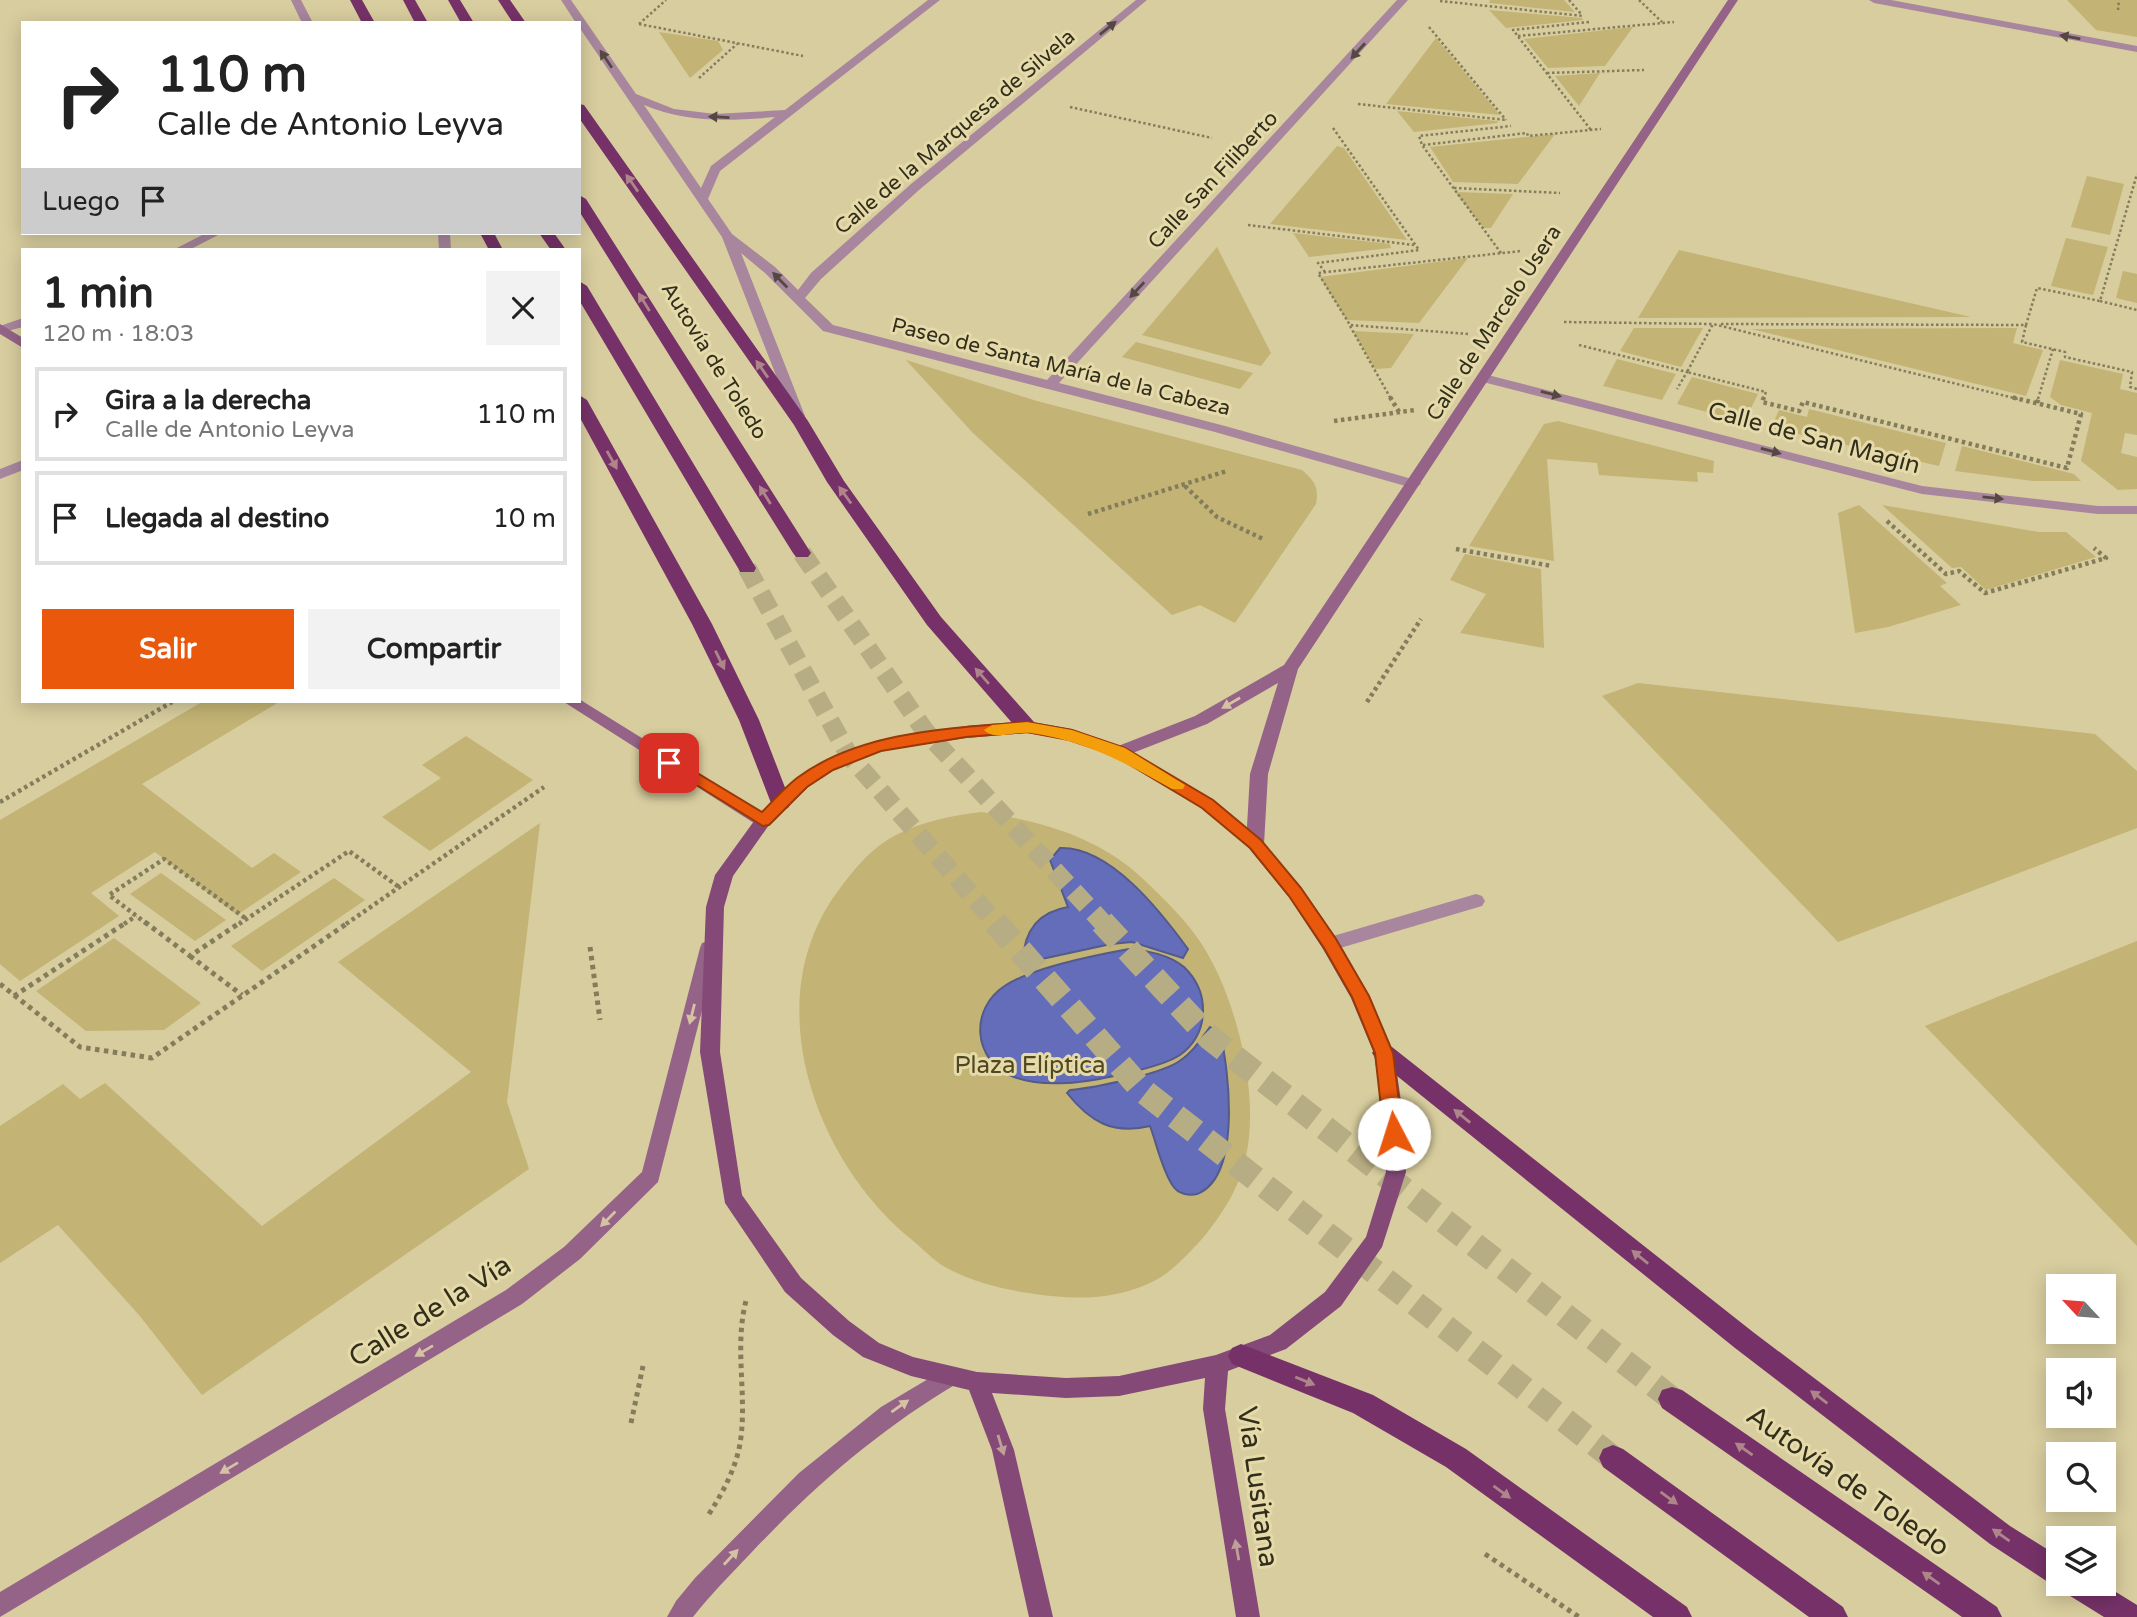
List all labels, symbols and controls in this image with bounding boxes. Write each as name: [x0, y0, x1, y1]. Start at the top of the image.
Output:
one-way arrow: [1098, 21, 1116, 36]
street label: Calle de la Marquesa de Silvela: [830, 24, 1080, 240]
one-way arrow: [2059, 31, 2081, 42]
one-way arrow: [1350, 42, 1366, 59]
text: 110 m: [157, 46, 307, 105]
icon: right: [42, 49, 133, 140]
one-way arrow: [599, 50, 613, 68]
text: Calle de Antonio Leyva: [157, 106, 504, 144]
street label: Calle San Filiberto: [1143, 106, 1283, 254]
one-way arrow: [707, 111, 729, 122]
one-way arrow: [625, 174, 639, 192]
icon: arrive: [134, 182, 172, 220]
text: Luego: [42, 186, 120, 217]
street label: Calle de Marcelo Usera: [1421, 220, 1567, 426]
text: 1 min: [42, 268, 154, 319]
button: close: [486, 271, 560, 345]
one-way arrow: [773, 272, 789, 289]
street label: Autovía de Toledo: [656, 278, 772, 444]
one-way arrow: [1130, 281, 1146, 298]
one-way arrow: [638, 293, 651, 312]
street label: Paseo de Santa María de la Cabeza: [889, 313, 1233, 421]
text: 120 m · 18:03: [42, 320, 194, 348]
one-way arrow: [756, 360, 770, 378]
text: Gira a la derecha: [105, 385, 311, 416]
one-way arrow: [1540, 389, 1562, 400]
icon: right: [46, 395, 84, 433]
street label: Calle de San Magín: [1705, 396, 1923, 480]
text: 110 m: [476, 399, 556, 430]
text: Calle de Antonio Leyva: [105, 416, 354, 444]
one-way arrow: [1760, 446, 1782, 457]
one-way arrow: [606, 450, 618, 470]
one-way arrow: [759, 485, 772, 505]
one-way arrow: [838, 485, 852, 504]
one-way arrow: [1982, 493, 2004, 504]
icon: arrive: [46, 499, 84, 537]
text: Llegada al destino: [105, 503, 329, 534]
text: 10 m: [493, 503, 556, 534]
button: Salir: [42, 609, 294, 689]
button: Compartir: [308, 609, 560, 689]
one-way arrow: [715, 650, 726, 671]
one-way arrow: [974, 667, 990, 685]
one-way arrow: [1221, 697, 1240, 709]
pin: [639, 733, 699, 793]
icon: arrive: [650, 744, 688, 782]
one-way arrow: [686, 1004, 697, 1026]
park label: Plaza Elíptica: [955, 1051, 1105, 1080]
position arrow: [1357, 1097, 1431, 1171]
one-way arrow: [1453, 1109, 1471, 1123]
one-way arrow: [599, 1210, 616, 1227]
street label: Calle de la Vía: [343, 1248, 517, 1374]
one-way arrow: [1631, 1250, 1649, 1265]
north arrow: [2046, 1274, 2116, 1344]
map controls: [2046, 1274, 2116, 1596]
one-way arrow: [414, 1344, 433, 1357]
button: sound: [2046, 1358, 2116, 1428]
one-way arrow: [1294, 1376, 1315, 1387]
one-way arrow: [1810, 1391, 1828, 1405]
street label: Autovía de Toledo: [1740, 1398, 1956, 1564]
one-way arrow: [891, 1399, 909, 1413]
street label: Vía Lusitana: [1230, 1404, 1286, 1570]
one-way arrow: [996, 1435, 1007, 1456]
one-way arrow: [1735, 1442, 1753, 1456]
button: search: [2046, 1442, 2116, 1512]
one-way arrow: [219, 1462, 238, 1474]
one-way arrow: [1493, 1485, 1512, 1499]
one-way arrow: [1660, 1491, 1678, 1505]
button: layers: [2046, 1526, 2116, 1596]
one-way arrow: [1991, 1529, 2010, 1542]
one-way arrow: [1231, 1539, 1242, 1561]
one-way arrow: [723, 1548, 739, 1566]
one-way arrow: [1922, 1571, 1940, 1585]

